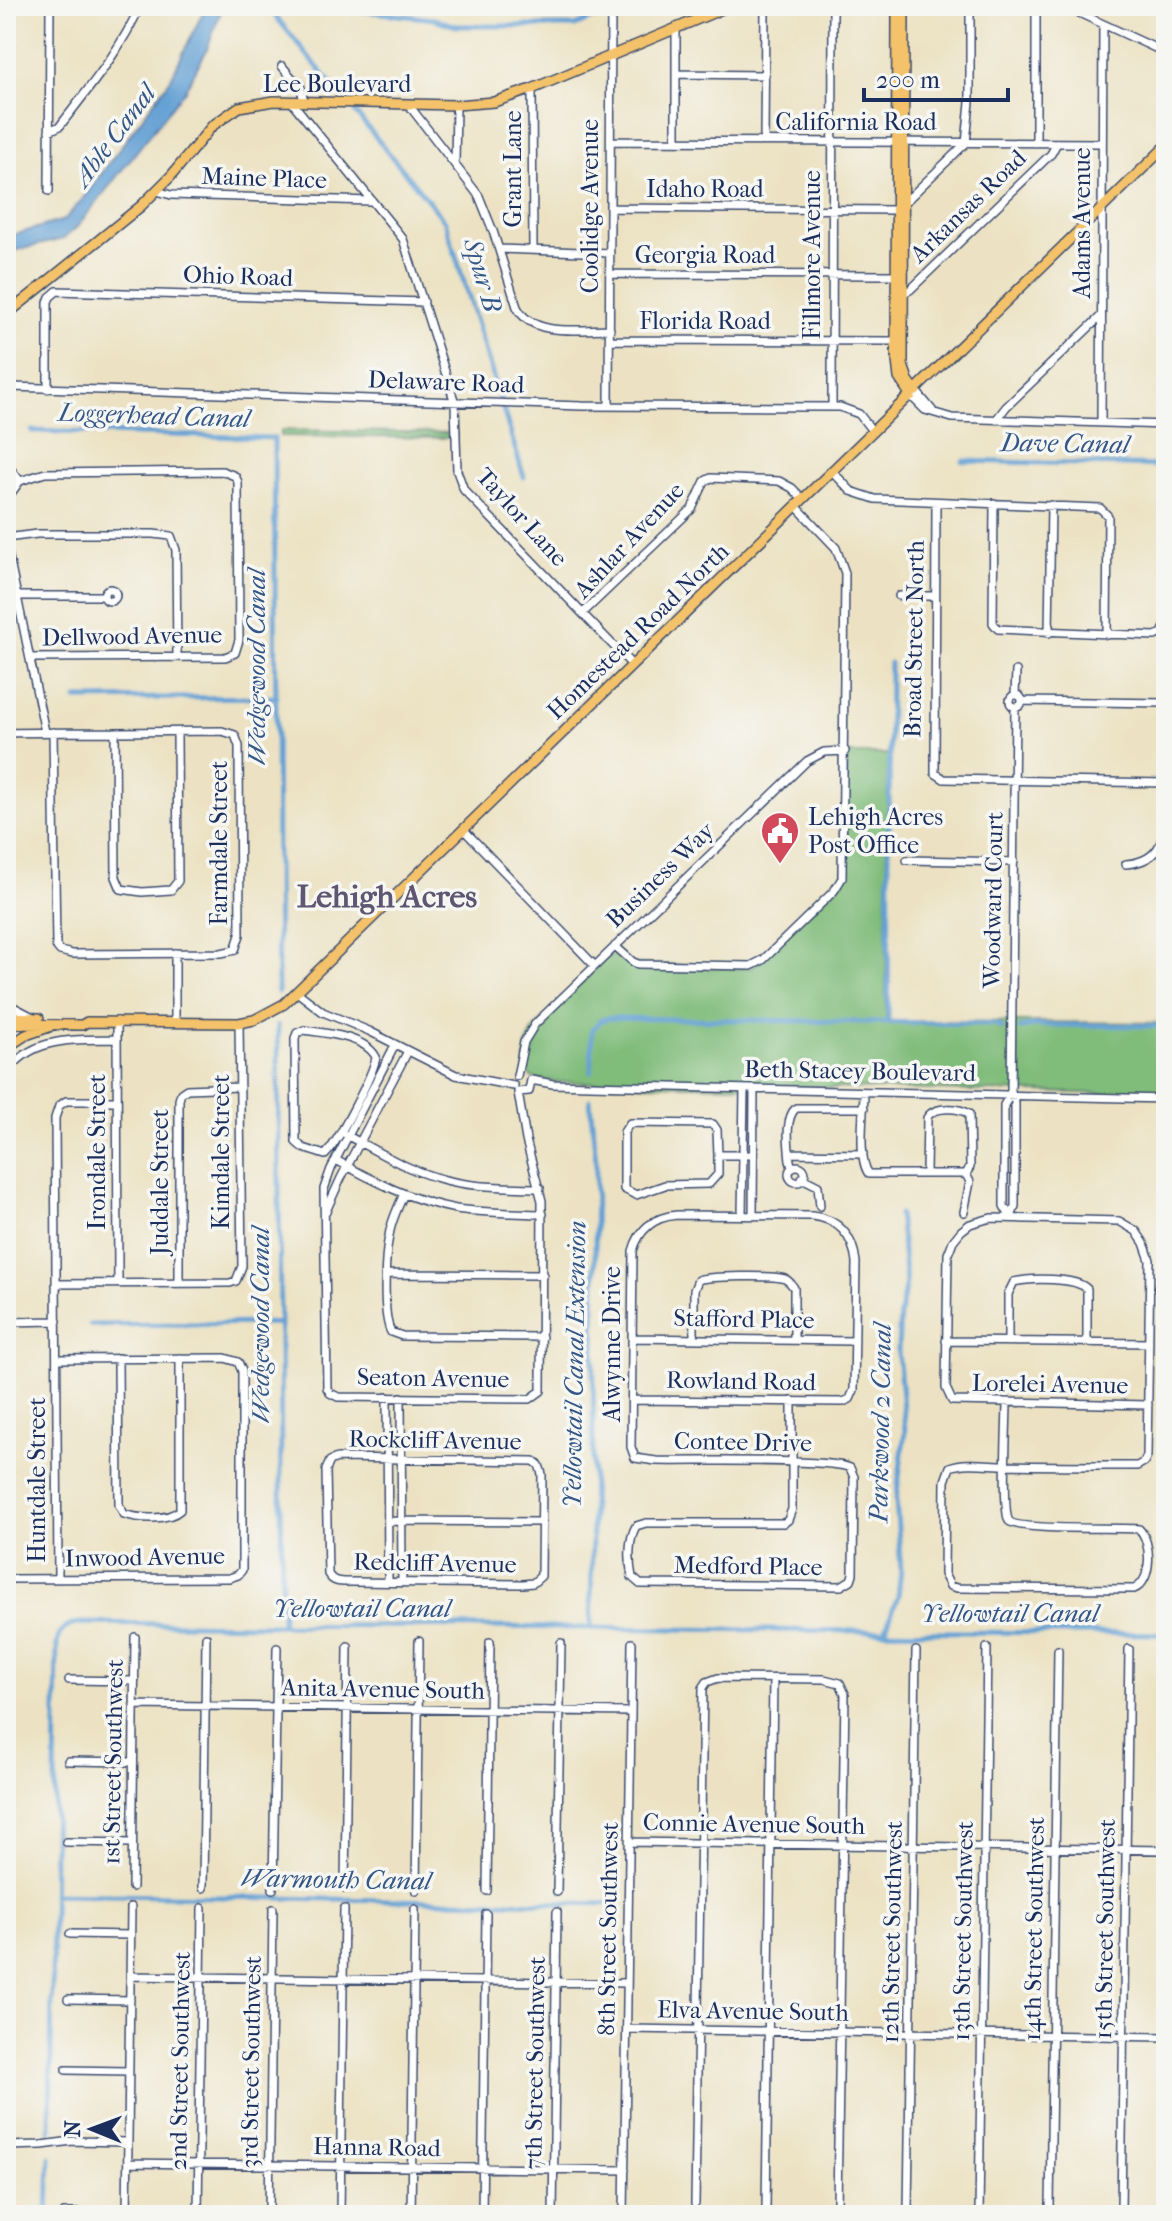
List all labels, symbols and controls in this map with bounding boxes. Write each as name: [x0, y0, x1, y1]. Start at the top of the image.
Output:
scale bar: [864, 52, 1008, 102]
text: 200 m: [876, 66, 940, 94]
street label: Lee Boulevard: [263, 70, 412, 98]
water label: Able Canal: [65, 77, 164, 194]
street label: California Road: [775, 108, 938, 136]
street label: Grant Lane: [499, 110, 527, 228]
street label: Coolidge Avenue: [576, 119, 604, 293]
street label: Arkansas Road: [904, 143, 1032, 269]
street label: Adams Avenue: [1068, 147, 1096, 300]
street label: Maine Place: [201, 162, 327, 194]
street label: Fillmore Avenue: [798, 170, 826, 340]
street label: Idaho Road: [646, 175, 765, 203]
water label: Spur B: [456, 234, 509, 316]
street label: Georgia Road: [635, 241, 776, 269]
street label: Ohio Road: [182, 260, 294, 292]
street label: Florida Road: [639, 307, 772, 335]
street label: Delaware Road: [367, 365, 526, 399]
water label: Loggerhead Canal: [56, 397, 253, 434]
water label: Dave Canal: [998, 427, 1132, 460]
street label: Taylor Lane: [471, 462, 574, 572]
street label: Ashlar Avenue: [567, 476, 690, 605]
street label: Homestead Road North: [541, 537, 735, 725]
street label: Broad Street North: [898, 539, 930, 738]
water label: Wedgewood Canal: [241, 566, 272, 765]
street label: Dellwood Avenue: [42, 620, 223, 652]
street label: Farmdale Street: [205, 760, 233, 925]
place label: Lehigh Acres Post Office: [808, 803, 943, 859]
public building icon: Lehigh Acres Post Office: [759, 810, 801, 865]
street label: Woodward Court: [977, 811, 1009, 990]
street label: Business Way: [600, 816, 721, 933]
district label: Lehigh Acres: [297, 878, 477, 915]
street label: Beth Stacey Boulevard: [744, 1055, 977, 1087]
street label: Irondale Street: [83, 1073, 111, 1230]
street label: Kimdale Street: [207, 1074, 235, 1230]
street label: Juddale Street: [146, 1108, 174, 1257]
water label: Yellowtail Canal Extension: [556, 1220, 593, 1508]
water label: Wedgewood Canal: [245, 1224, 276, 1423]
street label: Alwynne Drive: [598, 1266, 626, 1423]
street label: Stafford Place: [673, 1304, 815, 1334]
water label: Parkwood 2 Canal: [863, 1320, 898, 1524]
street label: Seaton Avenue: [357, 1363, 510, 1393]
street label: Rowland Road: [666, 1366, 817, 1396]
street label: Lorelei Avenue: [972, 1369, 1129, 1399]
street label: Huntdale Street: [23, 1397, 51, 1563]
street label: Rockcliff Avenue: [348, 1424, 522, 1456]
street label: Contee Drive: [674, 1427, 812, 1457]
street label: Inwood Avenue: [65, 1542, 225, 1572]
street label: Redcliff Avenue: [353, 1548, 517, 1578]
street label: Medford Place: [673, 1551, 823, 1581]
water label: Yellowtail Canal: [273, 1593, 453, 1624]
water label: Yellowtail Canal: [921, 1598, 1101, 1629]
street label: 1st Street Southwest: [97, 1658, 129, 1865]
street label: Anita Avenue South: [280, 1673, 486, 1705]
street label: Connie Avenue South: [643, 1808, 866, 1840]
street label: 14th Street Southwest: [1018, 1816, 1050, 2041]
street label: 15th Street Southwest: [1089, 1818, 1121, 2040]
street label: 12th Street Southwest: [876, 1820, 908, 2044]
street label: 13th Street Southwest: [947, 1820, 979, 2041]
street label: 8th Street Southwest: [592, 1821, 624, 2036]
water label: Warmouth Canal: [241, 1862, 434, 1897]
street label: 2nd Street Southwest: [164, 1951, 196, 2171]
street label: 3rd Street Southwest: [235, 1955, 267, 2169]
street label: 7th Street Southwest: [519, 1956, 551, 2170]
street label: Elva Avenue South: [657, 1995, 850, 2027]
north arrow: [52, 2089, 132, 2169]
text: N: [60, 2120, 86, 2137]
street label: Hanna Road: [313, 2132, 442, 2162]

